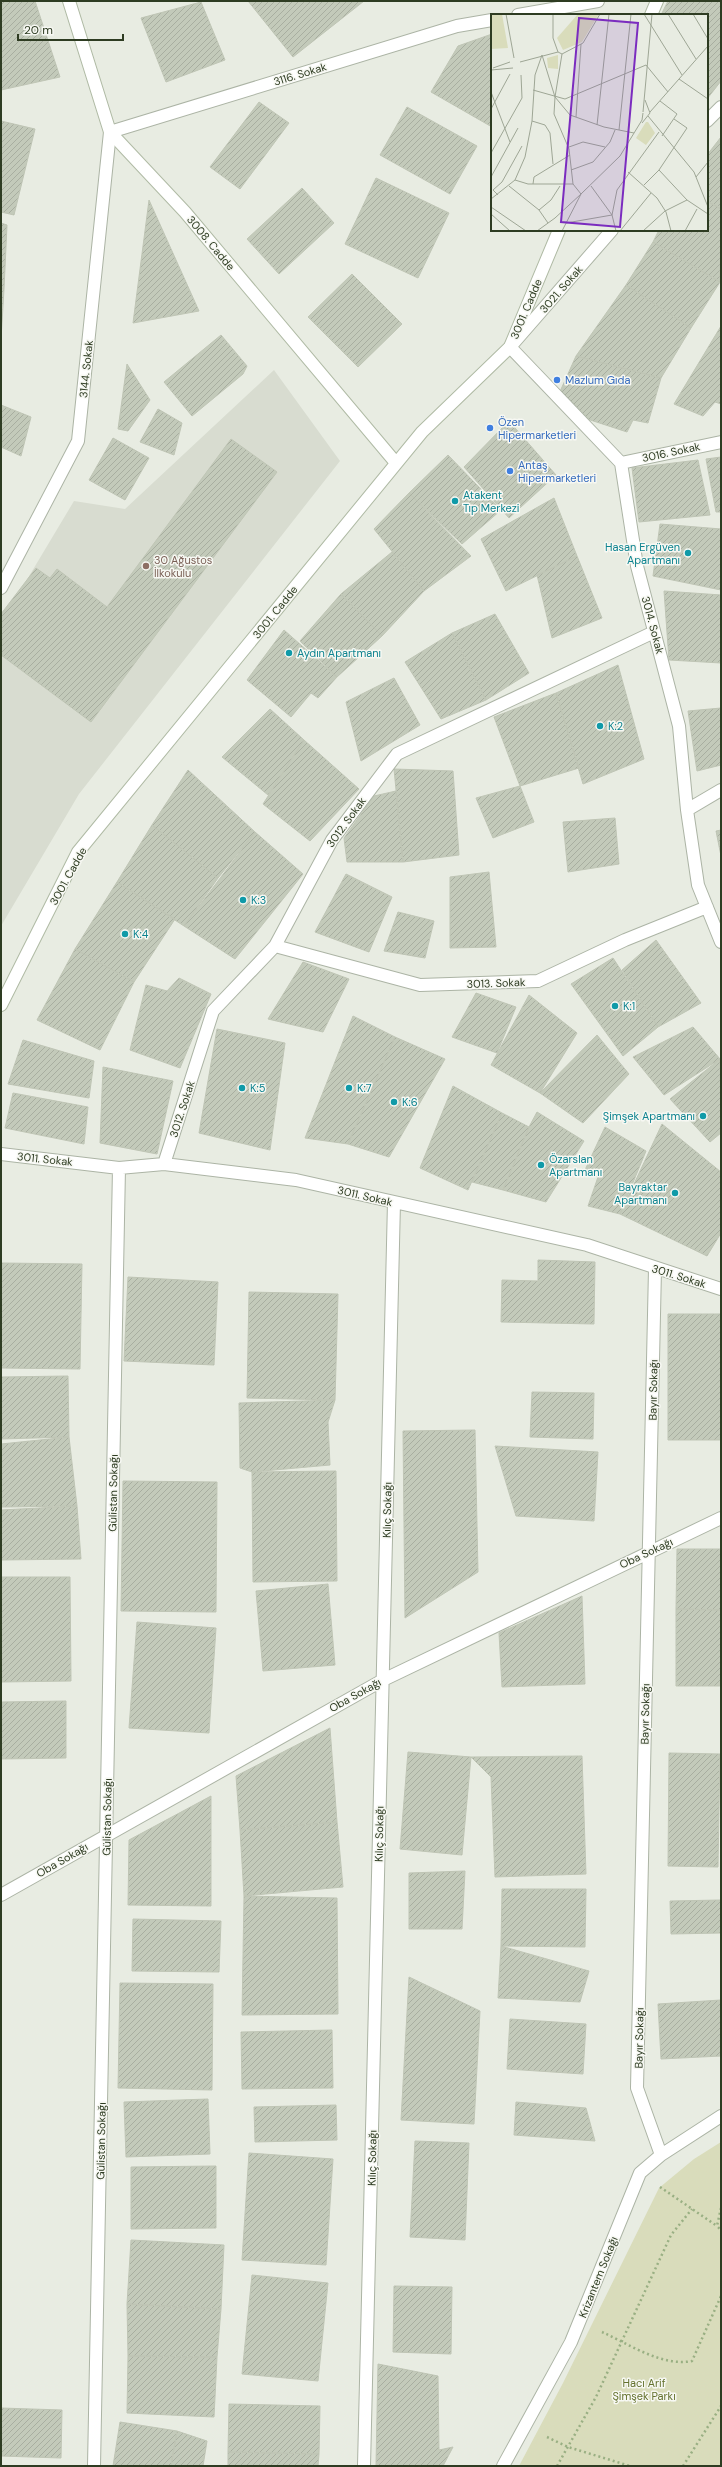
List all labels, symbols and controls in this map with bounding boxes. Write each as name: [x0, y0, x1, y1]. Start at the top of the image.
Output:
inset map: [491, 14, 708, 231]
scale bar: [18, 16, 123, 42]
text: 20 m: [24, 22, 53, 38]
street label: 3116. Sokak: [272, 59, 329, 89]
street label: 3008. Cadde: [184, 213, 238, 273]
street label: 3021. Sokak: [536, 262, 586, 316]
street label: 3001. Cadde: [507, 277, 545, 341]
street label: 3144. Sokak: [76, 339, 96, 399]
place label: Mazlum Gıda: [565, 373, 630, 387]
marker: Mazlum Gıda: [552, 375, 562, 385]
place label: Özen Hipermarketleri: [498, 415, 576, 442]
marker: Özen Hipermarketleri: [485, 423, 495, 433]
street label: 3016. Sokak: [641, 439, 702, 465]
place label: Antaş Hipermarketleri: [518, 458, 596, 485]
marker: Antaş Hipermarketleri: [505, 466, 515, 476]
place label: Atakent Tıp Merkezi: [463, 488, 519, 515]
marker: Atakent Tıp Merkezi: [450, 496, 460, 506]
place label: Hasan Ergüven Apartmanı: [605, 540, 680, 567]
marker: Hasan Ergüven Apartmanı: [683, 548, 693, 558]
place label: 30 Ağustos İlkokulu: [154, 553, 212, 580]
marker: 30 Ağustos İlkokulu: [141, 561, 151, 571]
street label: 3001. Cadde: [249, 583, 301, 641]
street label: 3014. Sokak: [639, 595, 668, 656]
place label: Aydın Apartmanı: [297, 646, 381, 660]
marker: Aydın Apartmanı: [284, 648, 294, 658]
place label: K:2: [608, 719, 623, 733]
marker: K:2: [595, 721, 605, 731]
street label: 3012. Sokak: [323, 794, 369, 850]
street label: 3001. Cadde: [46, 845, 90, 907]
place label: K:3: [251, 893, 266, 907]
marker: K:3: [238, 895, 248, 905]
place label: K:4: [133, 927, 149, 941]
marker: K:4: [120, 929, 130, 939]
street label: 3013. Sokak: [466, 975, 526, 991]
place label: K:1: [623, 999, 635, 1013]
marker: K:1: [610, 1001, 620, 1011]
street label: 3012. Sokak: [166, 1078, 198, 1139]
place label: K:5: [250, 1081, 266, 1095]
place label: K:7: [357, 1081, 372, 1095]
marker: K:5: [237, 1083, 247, 1093]
marker: K:7: [344, 1083, 354, 1093]
place label: K:6: [402, 1095, 418, 1109]
marker: K:6: [389, 1097, 399, 1107]
place label: Şimşek Apartmanı: [603, 1109, 695, 1123]
marker: Şimşek Apartmanı: [698, 1111, 708, 1121]
street label: 3011. Sokak: [16, 1149, 74, 1169]
place label: Özarslan Apartmanı: [549, 1152, 602, 1179]
marker: Özarslan Apartmanı: [536, 1160, 546, 1170]
place label: Bayraktar Apartmanı: [614, 1180, 667, 1207]
street label: 3011. Sokak: [336, 1183, 394, 1209]
marker: Bayraktar Apartmanı: [670, 1188, 680, 1198]
street label: 3011. Sokak: [650, 1261, 708, 1291]
street label: Bayır Sokağı: [645, 1359, 661, 1421]
street label: Gülistan Sokağı: [105, 1454, 121, 1532]
street label: Kılıç Sokağı: [380, 1482, 394, 1538]
street label: Oba Sokağı: [617, 1535, 675, 1571]
street label: Oba Sokağı: [327, 1675, 383, 1715]
street label: Bayır Sokağı: [637, 1683, 653, 1745]
street label: Gülistan Sokağı: [99, 1778, 115, 1856]
street label: Kılıç Sokağı: [372, 1806, 386, 1862]
street label: Oba Sokağı: [34, 1840, 90, 1880]
street label: Bayır Sokağı: [631, 2007, 647, 2069]
street label: Gülistan Sokağı: [93, 2102, 109, 2180]
street label: Kılıç Sokağı: [365, 2130, 379, 2186]
street label: Krizantem Sokağı: [575, 2234, 621, 2320]
park label: Hacı Arif Şimşek Parkı: [612, 2376, 676, 2403]

